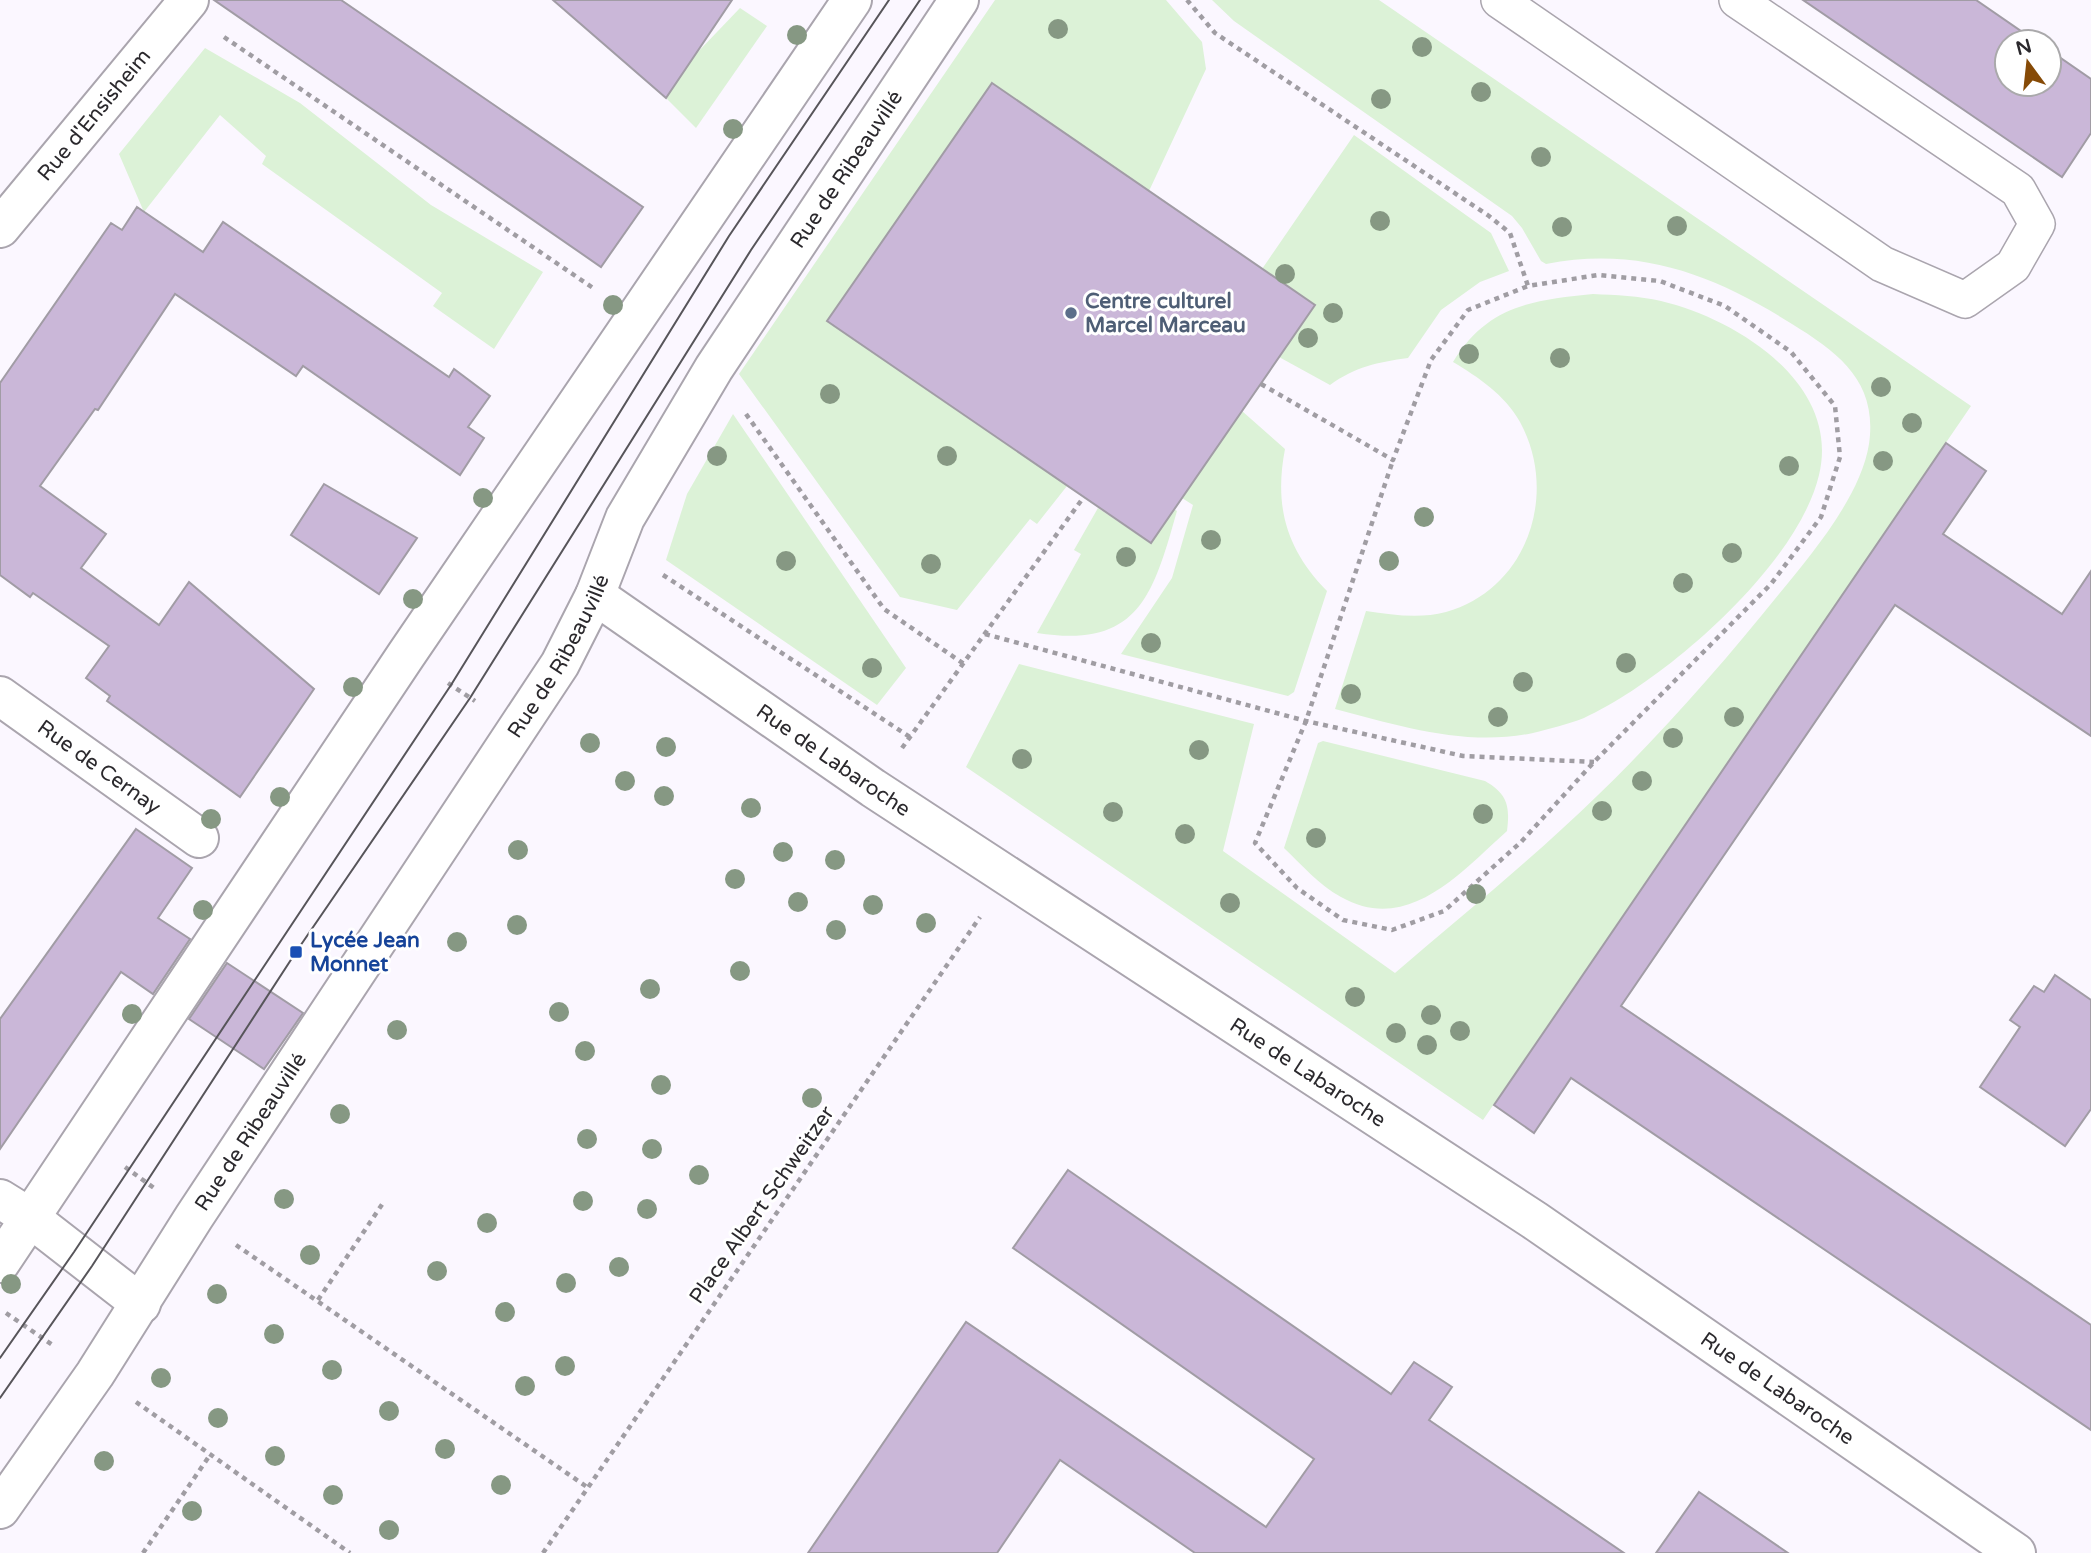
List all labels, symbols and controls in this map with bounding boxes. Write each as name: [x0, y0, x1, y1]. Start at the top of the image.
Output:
north arrow: [1993, 28, 2063, 98]
text: N: [2014, 35, 2034, 60]
street label: Rue d'Ensisheim: [32, 44, 156, 186]
street label: Rue de Ribeauvillé: [785, 86, 908, 253]
place label: Centre culturel Marcel Marceau: [1085, 289, 1246, 338]
marker: Centre culturel Marcel Marceau: [1063, 305, 1079, 321]
street label: Rue de Ribeauvillé: [502, 571, 614, 743]
street label: Rue de Labaroche: [752, 698, 915, 822]
street label: Rue de Cernay: [33, 714, 166, 819]
place label: Lycée Jean Monnet: [310, 928, 420, 977]
marker: Lycée Jean Monnet: [288, 944, 304, 960]
street label: Rue de Labaroche: [1225, 1012, 1391, 1132]
street label: Rue de Ribeauvillé: [189, 1048, 312, 1215]
street label: Place Albert Schweitzer: [684, 1101, 840, 1309]
street label: Rue de Labaroche: [1696, 1326, 1859, 1450]

